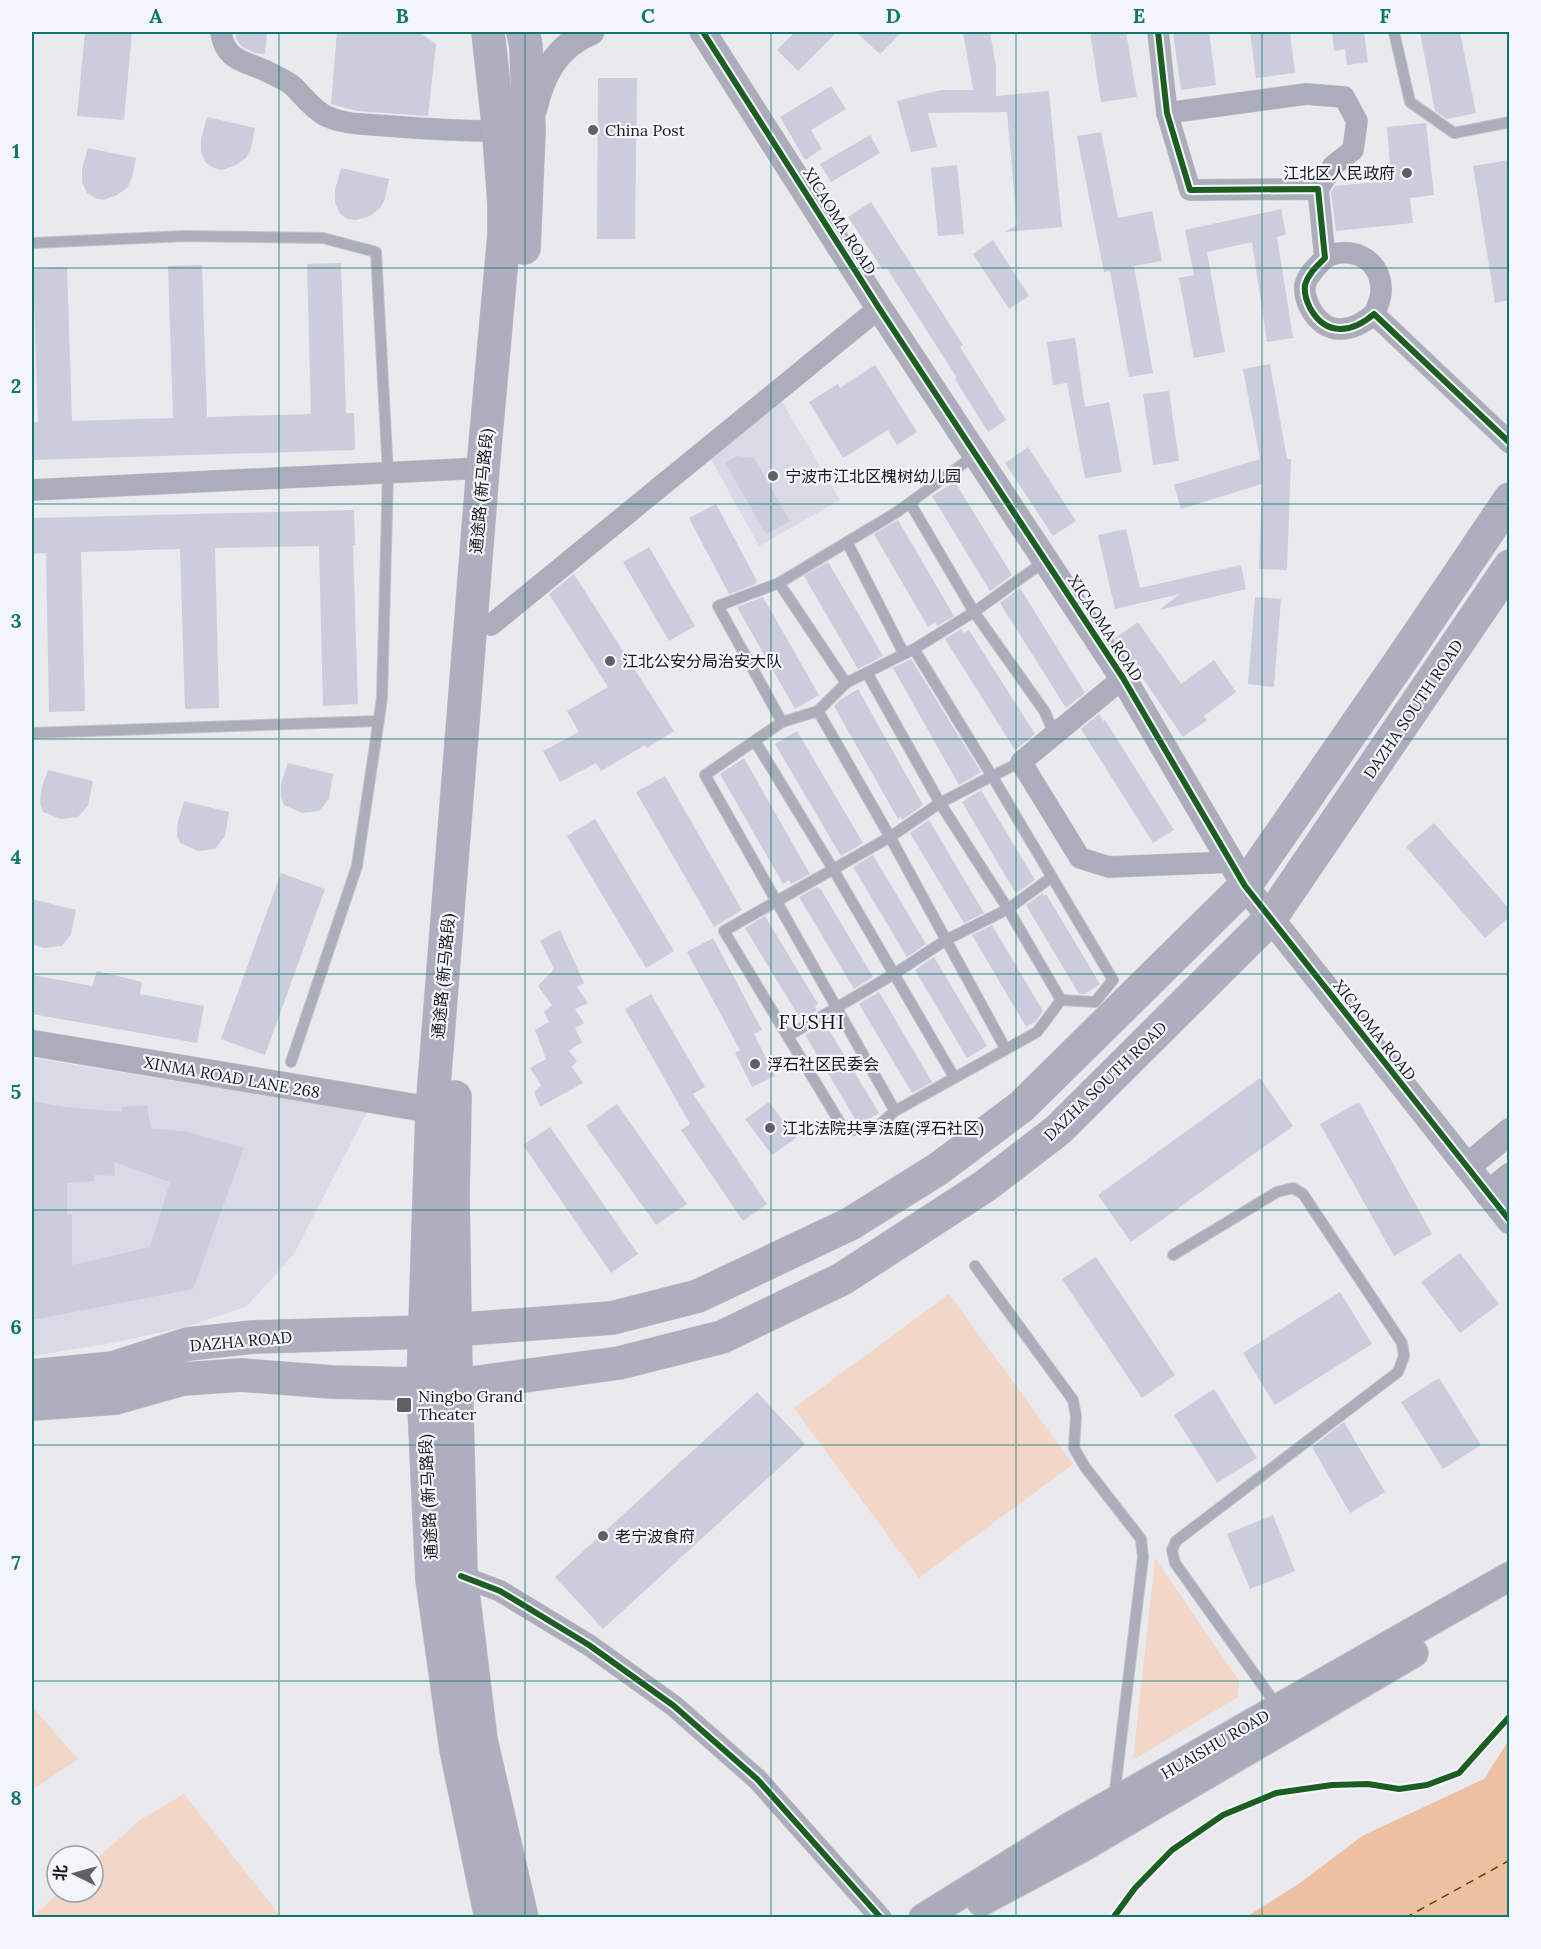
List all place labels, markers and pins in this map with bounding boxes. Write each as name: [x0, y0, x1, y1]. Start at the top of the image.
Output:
place label: China Post: [605, 120, 686, 140]
marker: China Post: [586, 123, 600, 137]
place label: 江北区人民政府: [1283, 163, 1395, 183]
marker: 江北区人民政府: [1400, 166, 1414, 180]
place label: 宁波市江北区槐树幼儿园: [785, 466, 961, 486]
marker: 宁波市江北区槐树幼儿园: [766, 469, 780, 483]
place label: 江北公安分局治安大队: [622, 651, 782, 671]
marker: 江北公安分局治安大队: [603, 654, 617, 668]
place label: 浮石社区民委会: [767, 1054, 879, 1074]
marker: 浮石社区民委会: [748, 1057, 762, 1071]
place label: 江北法院共享法庭(浮石社区): [782, 1118, 984, 1139]
marker: 江北法院共享法庭(浮石社区): [763, 1121, 777, 1135]
place label: Ningbo Grand Theater: [418, 1386, 523, 1424]
marker: Ningbo Grand Theater: [395, 1396, 413, 1414]
place label: 老宁波食府: [615, 1526, 695, 1546]
marker: 老宁波食府: [596, 1529, 610, 1543]

